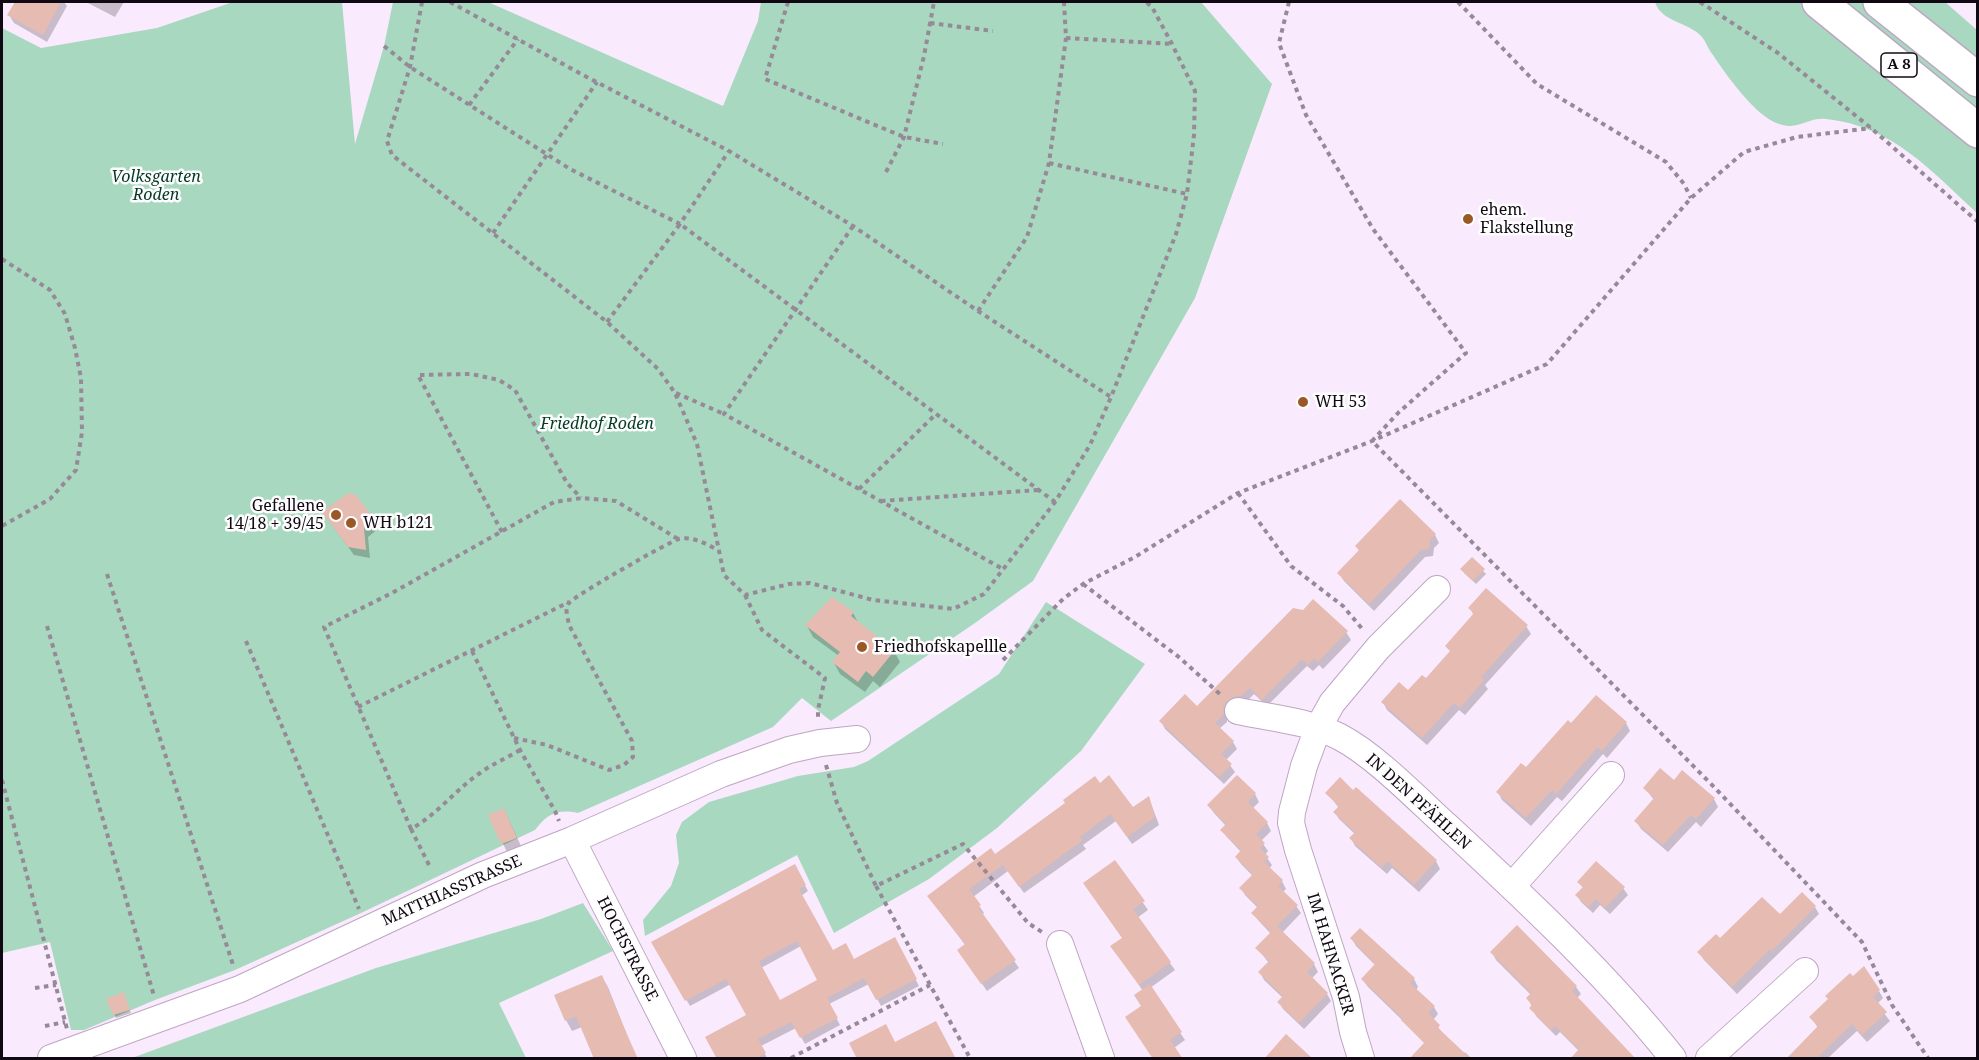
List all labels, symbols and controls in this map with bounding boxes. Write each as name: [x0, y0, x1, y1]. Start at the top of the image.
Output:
road number: A 8: [1881, 53, 1917, 77]
park label: Volksgarten Roden: [111, 167, 201, 205]
place label: ehem. Flakstellung: [1480, 200, 1573, 238]
marker: ehem. Flakstellung: [1461, 212, 1475, 226]
place label: WH 53: [1315, 392, 1366, 412]
marker: WH 53: [1296, 395, 1310, 409]
park label: Friedhof Roden: [540, 414, 654, 434]
place label: Gefallene 14/18 + 39/45: [226, 496, 324, 534]
marker: Gefallene 14/18 + 39/45: [329, 508, 343, 522]
place label: WH b121: [363, 513, 433, 533]
marker: WH b121: [344, 516, 358, 530]
place label: Friedhofskapellle: [874, 637, 1007, 657]
marker: Friedhofskapellle: [855, 640, 869, 654]
street label: IN DEN PFÄHLEN: [1362, 750, 1474, 854]
street label: MATTHIASSTRASSE: [379, 852, 525, 930]
street label: IM HAHNACKER: [1302, 891, 1358, 1017]
street label: HOCHSTRASSE: [592, 894, 662, 1004]

